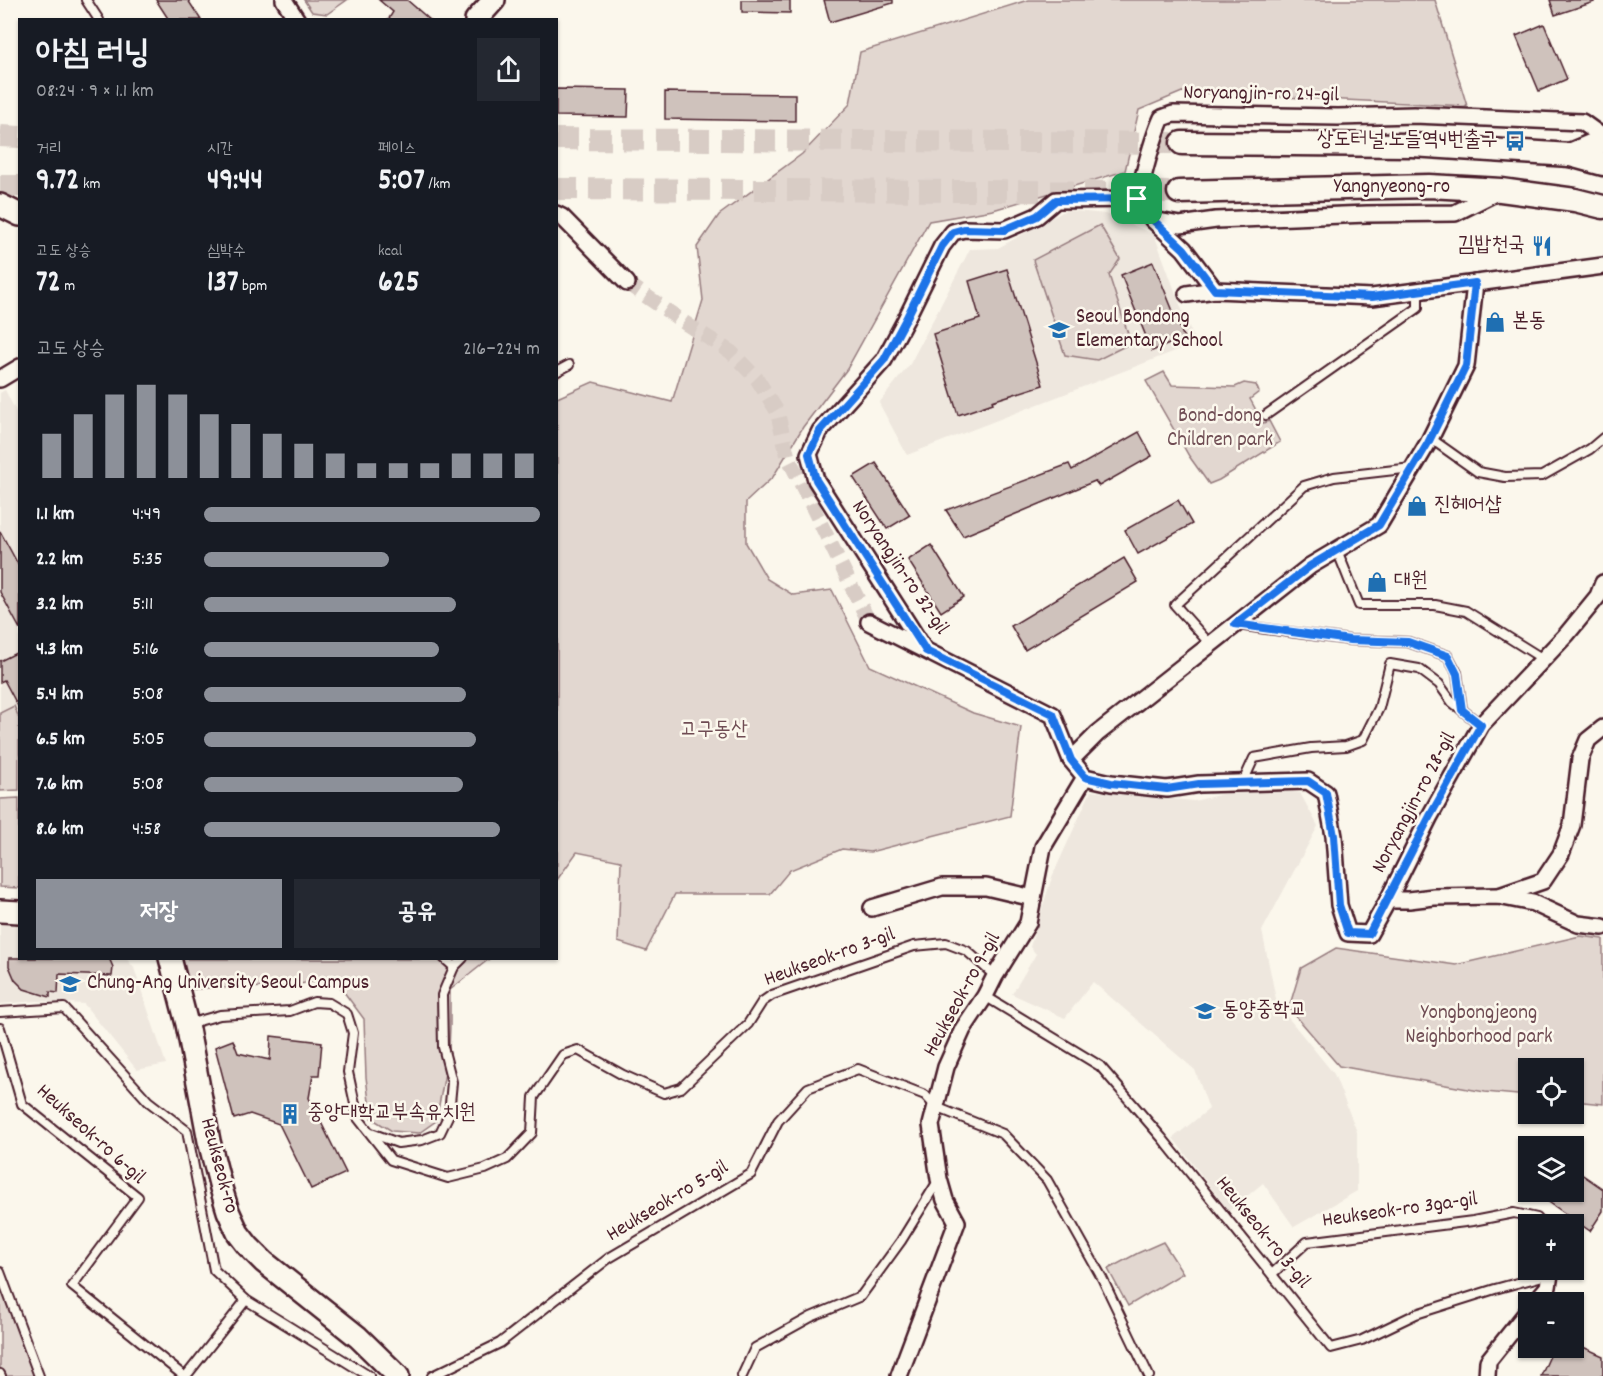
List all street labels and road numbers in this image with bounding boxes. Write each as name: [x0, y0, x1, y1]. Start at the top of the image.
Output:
street label: Noryangjin-ro 24-gil: [1183, 79, 1339, 111]
street label: Yangnyeong-ro: [1334, 173, 1450, 203]
street label: Noryangjin-ro 32-gil: [843, 495, 955, 641]
street label: Noryangjin-ro 28-gil: [1365, 727, 1465, 879]
street label: Heukseok-ro 3-gil: [760, 920, 900, 996]
street label: Heukseok-ro 9-gil: [917, 928, 1009, 1062]
street label: Heukseok-ro 6-gil: [29, 1078, 151, 1192]
street label: Heukseok-ro: [191, 1115, 245, 1217]
street label: Heukseok-ro 5-gil: [601, 1154, 735, 1250]
street label: Heukseok-ro 3-gil: [1207, 1170, 1317, 1296]
street label: Heukseok-ro 3ga-gil: [1320, 1185, 1480, 1237]

